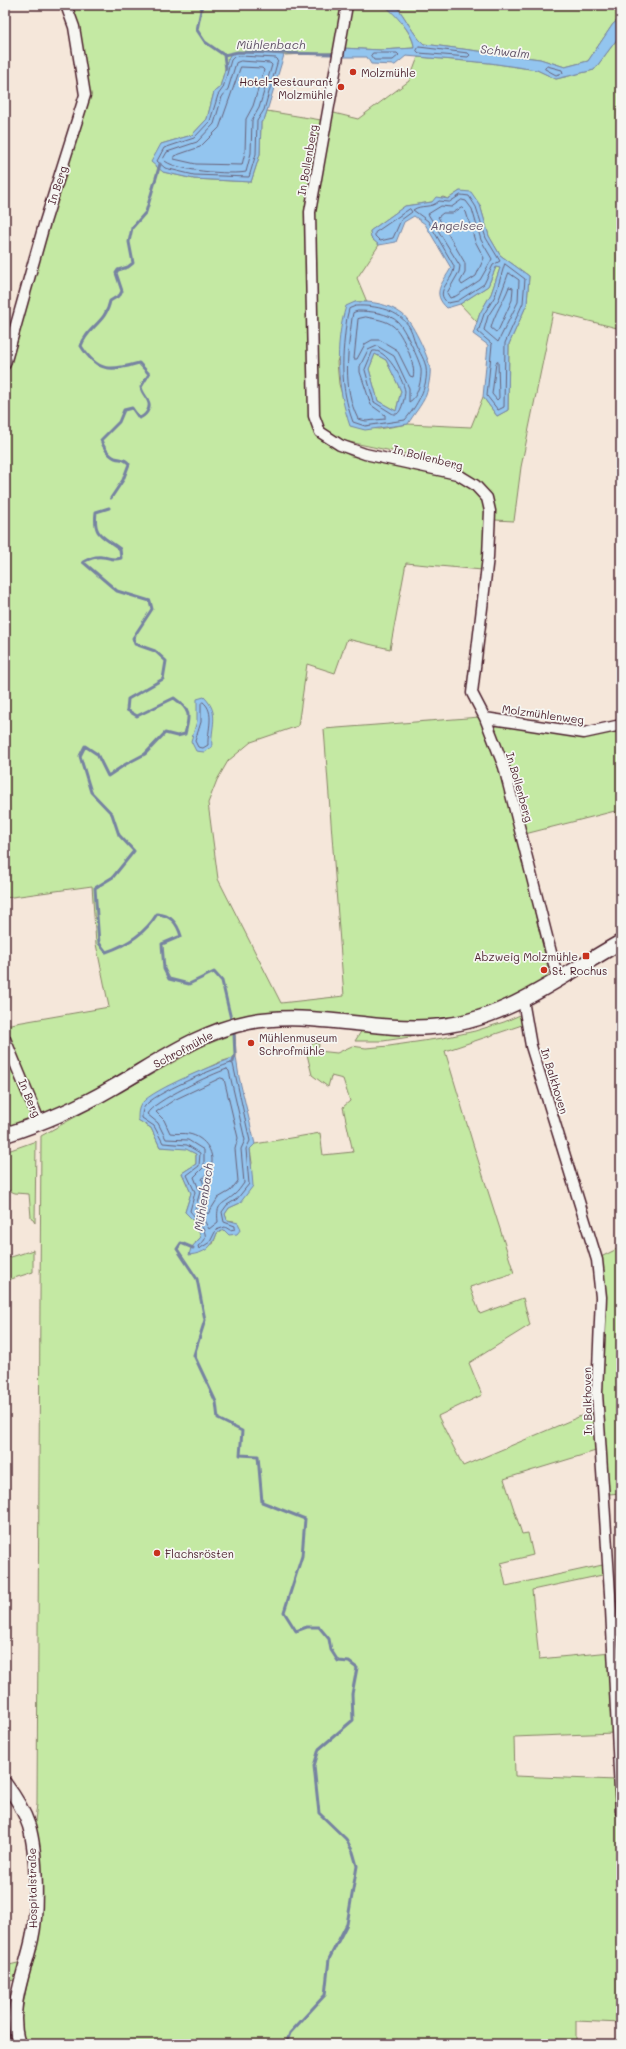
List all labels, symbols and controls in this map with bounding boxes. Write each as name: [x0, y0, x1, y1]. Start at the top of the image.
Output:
water label: Mühlenbach: [237, 36, 306, 52]
water label: Schwalm: [479, 40, 531, 62]
place label: Molzmühle: [361, 65, 416, 80]
marker: Molzmühle: [348, 67, 358, 77]
place label: Hotel-Restaurant Molzmühle: [239, 74, 333, 102]
marker: Hotel-Restaurant Molzmühle: [336, 82, 346, 92]
street label: In Bollenberg: [293, 123, 321, 197]
street label: In Berg: [44, 164, 70, 206]
water label: Angelsee: [430, 217, 484, 233]
street label: In Bollenberg: [391, 441, 465, 473]
street label: Molzmühlenweg: [501, 701, 585, 727]
street label: In Bollenberg: [503, 750, 537, 824]
place label: Abzweig Molzmühle: [474, 949, 578, 964]
marker: Abzweig Molzmühle: [581, 951, 591, 961]
place label: St. Rochus: [552, 963, 607, 978]
marker: St. Rochus: [539, 965, 549, 975]
street label: Schrofmühle: [150, 1027, 216, 1071]
place label: Mühlenmuseum Schrofmühle: [259, 1030, 337, 1058]
marker: Mühlenmuseum Schrofmühle: [246, 1038, 256, 1048]
street label: In Balkhoven: [538, 1046, 572, 1116]
street label: In Berg: [15, 1077, 45, 1119]
water label: Mühlenbach: [190, 1161, 216, 1232]
street label: In Balkhoven: [579, 1367, 595, 1435]
place label: Flachsrösten: [165, 1546, 234, 1561]
marker: Flachsrösten: [152, 1548, 162, 1558]
street label: Hospitalstraße: [24, 1847, 40, 1928]

